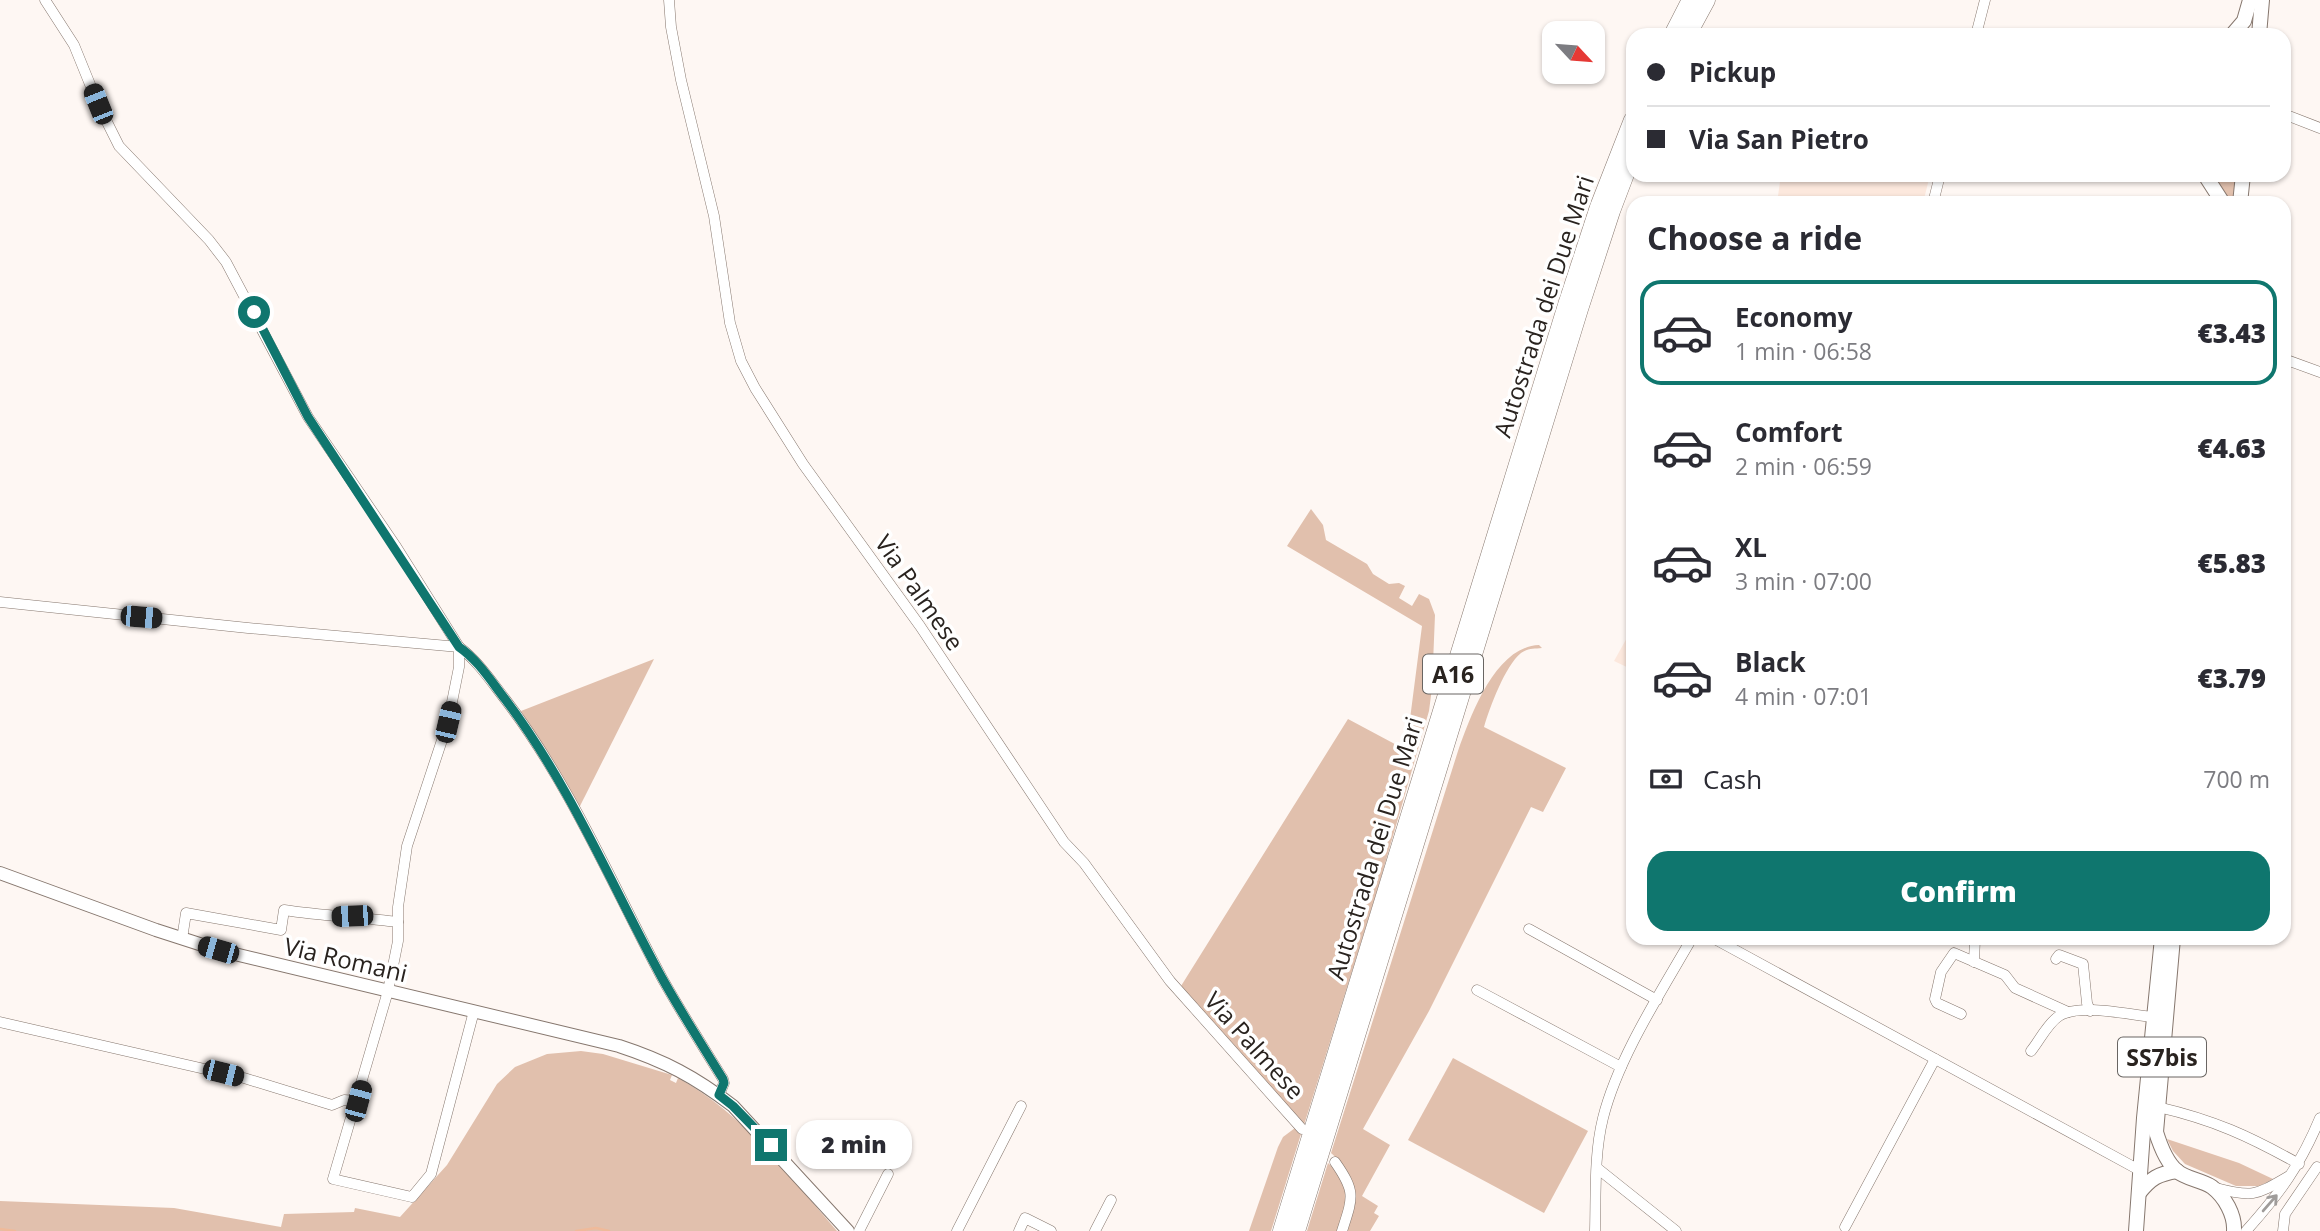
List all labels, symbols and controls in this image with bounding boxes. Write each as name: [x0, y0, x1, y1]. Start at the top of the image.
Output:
north arrow: [1542, 21, 1605, 84]
map controls: [1542, 21, 1605, 84]
text: Pickup: [1689, 54, 1776, 90]
car: [81, 81, 116, 127]
text: Via San Pietro: [1689, 121, 1869, 157]
street label: Autostrada dei Due Mari: [1485, 171, 1601, 441]
text: Choose a ride: [1647, 216, 1862, 259]
route start: [238, 296, 270, 328]
text: Economy: [1735, 299, 1853, 335]
icon: car: [1651, 301, 1714, 364]
text: €3.43: [2198, 315, 2266, 351]
text: 1 min · 06:58: [1735, 335, 1872, 367]
text: Comfort: [1735, 414, 1842, 450]
icon: car: [1651, 416, 1714, 479]
text: €4.63: [2198, 430, 2266, 466]
text: 2 min · 06:59: [1735, 450, 1872, 482]
street label: Via Palmese: [868, 527, 972, 657]
text: XL: [1735, 529, 1767, 565]
icon: car: [1651, 531, 1714, 594]
text: €5.83: [2198, 545, 2266, 581]
text: 3 min · 07:00: [1735, 565, 1872, 597]
car: [120, 605, 163, 629]
text: Black: [1735, 644, 1806, 680]
icon: car: [1651, 646, 1714, 709]
road number: A16: [1423, 654, 1483, 694]
text: €3.79: [2198, 660, 2266, 696]
text: 4 min · 07:01: [1735, 680, 1872, 712]
car: [434, 699, 463, 745]
street label: Autostrada dei Due Mari: [1318, 712, 1430, 984]
icon: cash: [1647, 760, 1685, 798]
text: Cash: [1703, 761, 1762, 797]
text: 700 m: [2203, 763, 2270, 795]
button: Confirm: [1647, 851, 2270, 931]
car: [331, 905, 374, 927]
street label: Via Romani: [281, 929, 411, 989]
car: [195, 934, 242, 966]
street label: Via Palmese: [1198, 984, 1312, 1106]
road number: SS7bis: [2118, 1038, 2206, 1076]
car: [201, 1058, 246, 1088]
car: [343, 1078, 374, 1124]
callout: 2 min: [796, 1120, 911, 1170]
text: 2 min: [821, 1128, 887, 1160]
route end: [755, 1129, 787, 1161]
one-way arrow: [2262, 1195, 2278, 1213]

